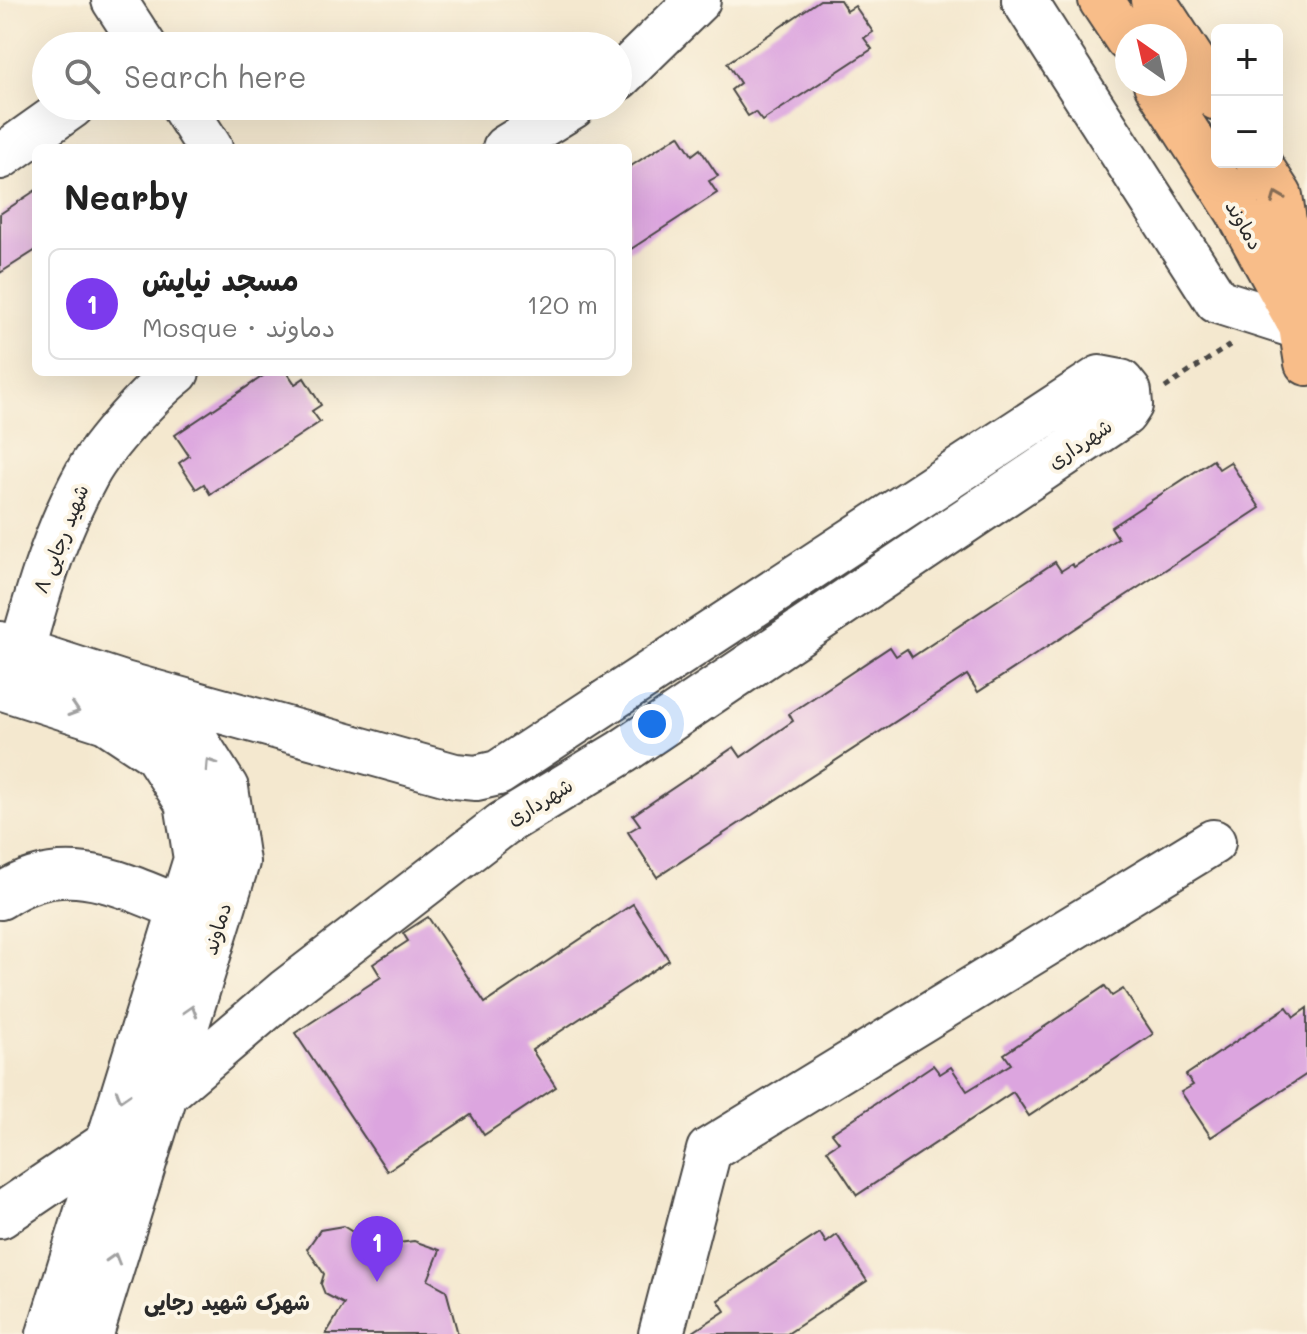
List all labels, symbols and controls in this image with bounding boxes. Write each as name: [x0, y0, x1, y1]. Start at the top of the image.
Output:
north arrow: [1115, 24, 1187, 96]
map controls: [1211, 24, 1283, 168]
button: +: [1211, 24, 1283, 96]
search box: [32, 32, 632, 120]
icon: search: [60, 54, 104, 98]
text: Search here: [124, 56, 307, 96]
button: −: [1211, 96, 1283, 168]
text: Nearby: [64, 174, 189, 219]
one-way arrow: [1270, 190, 1287, 204]
street label: دماوند: [1220, 195, 1269, 254]
text: مسجد نیایش: [142, 259, 299, 299]
text: 1: [86, 287, 98, 321]
text: 120 m: [527, 287, 598, 321]
text: Mosque · دماوند: [142, 310, 335, 344]
street label: شهرداری: [1042, 412, 1117, 474]
street label: شهید رجایی ۸: [26, 480, 95, 597]
one-way arrow: [67, 701, 81, 717]
your location: [632, 704, 672, 744]
one-way arrow: [205, 758, 220, 772]
street label: شهرداری: [502, 771, 577, 831]
street label: دماوند: [196, 899, 236, 958]
one-way arrow: [182, 1005, 198, 1018]
one-way arrow: [115, 1088, 131, 1102]
pin: 1: [351, 1216, 403, 1282]
one-way arrow: [105, 1253, 121, 1267]
district label: شهرک شهید رجایی: [144, 1287, 310, 1317]

